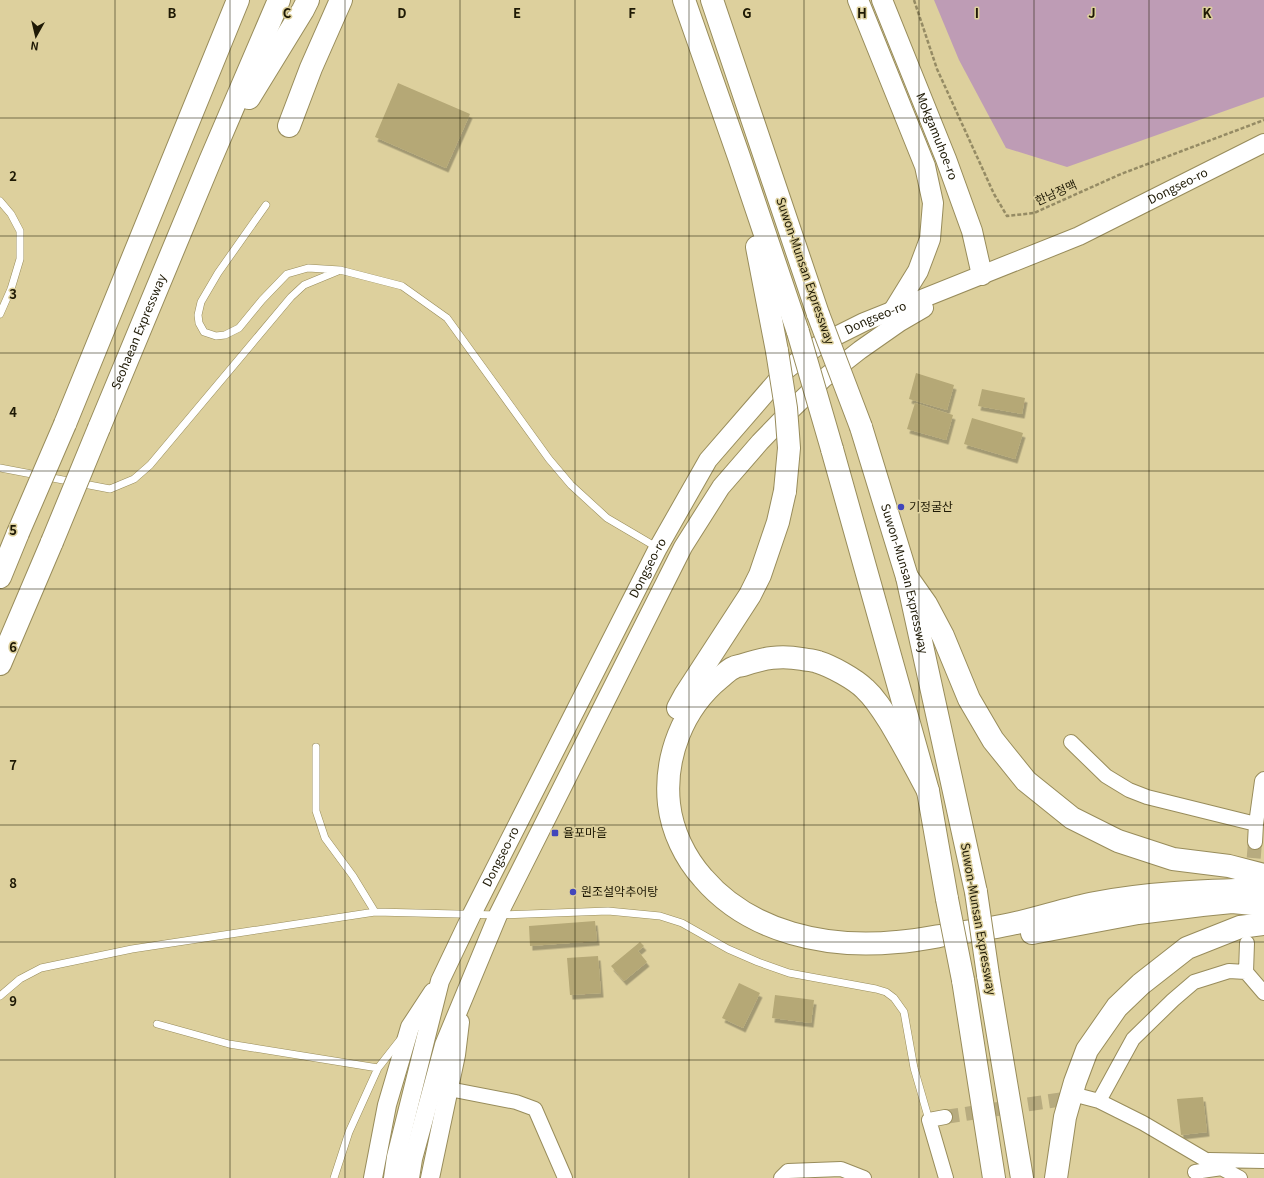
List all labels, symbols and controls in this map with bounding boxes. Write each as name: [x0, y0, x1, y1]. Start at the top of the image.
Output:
text: B: [168, 3, 177, 22]
text: C: [283, 3, 292, 22]
text: D: [397, 3, 407, 22]
text: E: [513, 3, 521, 22]
text: F: [628, 3, 636, 22]
text: G: [742, 3, 752, 22]
text: H: [857, 3, 867, 22]
text: I: [975, 3, 979, 22]
text: J: [1088, 3, 1096, 22]
text: K: [1203, 3, 1212, 22]
north arrow: [16, 16, 56, 56]
text: N: [29, 38, 40, 55]
street label: Mokgamuhoe-ro: [913, 90, 963, 182]
street label: Dongseo-ro: [1144, 163, 1210, 207]
text: 2: [9, 166, 17, 185]
street label: 한남정맥: [1032, 175, 1079, 208]
street label: Suwon-Munsan Expressway: [773, 195, 840, 347]
street label: Seohaean Expressway: [106, 271, 169, 392]
text: 3: [9, 284, 17, 303]
street label: Dongseo-ro: [841, 296, 908, 337]
text: 4: [9, 402, 17, 421]
place label: 기정굴산: [909, 497, 953, 514]
street label: Suwon-Munsan Expressway: [878, 501, 934, 656]
marker: 기정굴산: [896, 502, 906, 512]
text: 5: [9, 520, 17, 539]
street label: Dongseo-ro: [624, 534, 669, 600]
text: 6: [9, 637, 17, 656]
text: 7: [9, 755, 17, 774]
street label: Dongseo-ro: [477, 823, 522, 889]
place label: 율포마을: [563, 823, 607, 840]
marker: 율포마을: [550, 828, 560, 838]
street label: Suwon-Munsan Expressway: [958, 841, 1001, 997]
text: 8: [9, 873, 17, 892]
place label: 원조설악추어탕: [581, 882, 658, 899]
marker: 원조설악추어탕: [568, 887, 578, 897]
text: 9: [9, 991, 17, 1010]

